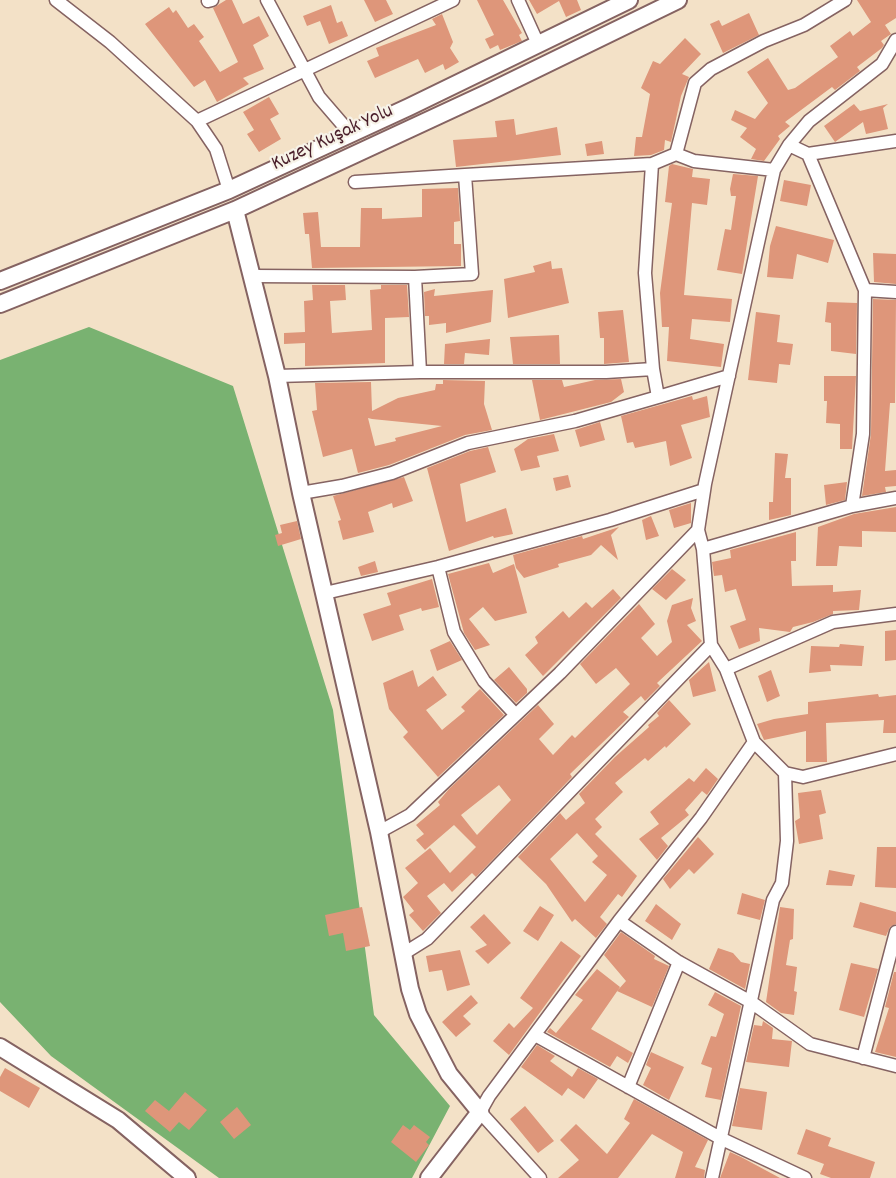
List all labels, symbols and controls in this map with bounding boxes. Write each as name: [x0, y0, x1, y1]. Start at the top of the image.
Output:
street label: Kuzey Kuşak Yolu: [268, 100, 398, 178]

